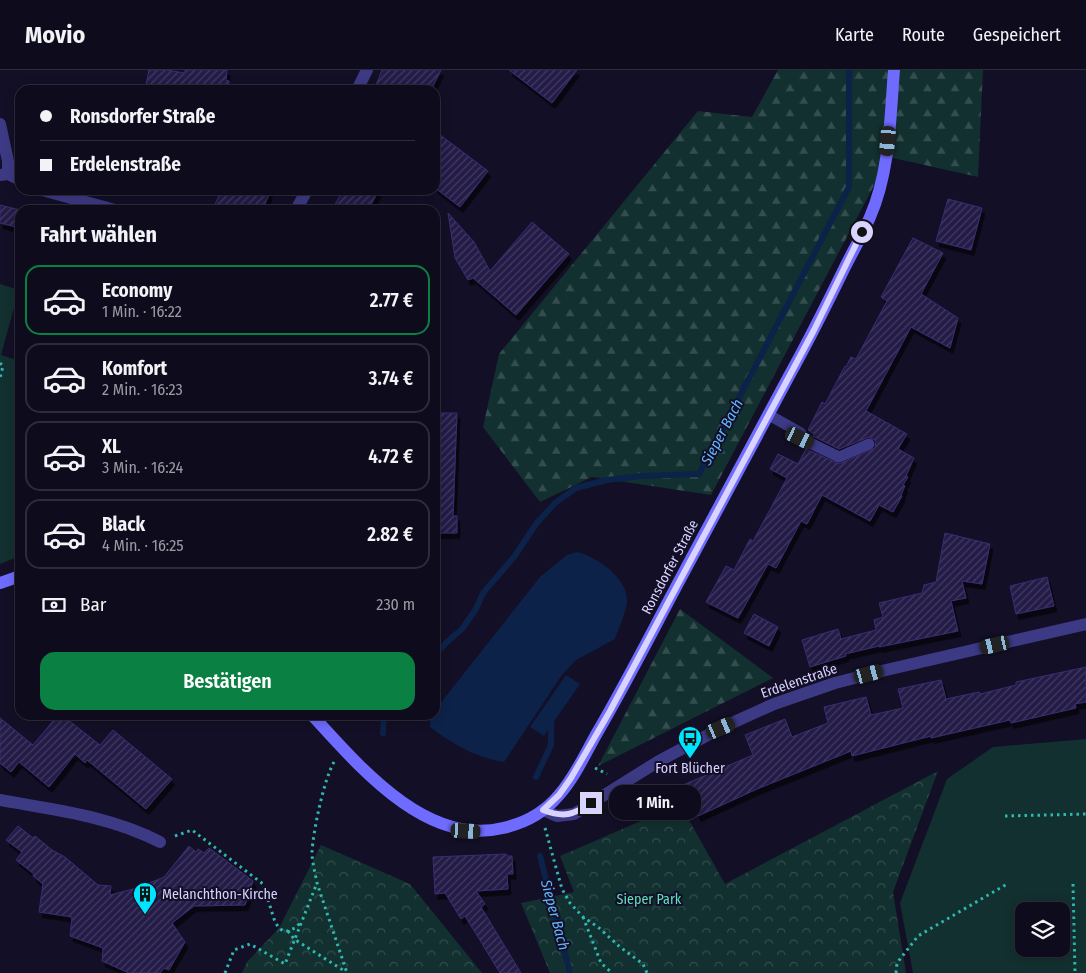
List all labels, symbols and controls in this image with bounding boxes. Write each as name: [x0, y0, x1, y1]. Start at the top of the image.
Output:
text: Movio: [25, 21, 85, 49]
text: Karte: [835, 24, 874, 46]
text: Route: [902, 24, 945, 46]
text: Gespeichert: [973, 24, 1061, 46]
text: Ronsdorfer Straße: [70, 105, 215, 128]
car: [879, 125, 896, 157]
text: Erdelenstraße: [70, 153, 181, 176]
text: Fahrt wählen: [40, 221, 157, 248]
route start: [851, 221, 873, 243]
icon: car: [42, 278, 87, 323]
text: Economy: [102, 279, 172, 302]
text: 2.77 €: [370, 289, 413, 312]
text: 1 Min. · 16:22: [102, 302, 182, 321]
icon: car: [42, 356, 87, 401]
text: Komfort: [102, 357, 167, 380]
text: 3.74 €: [369, 367, 413, 390]
text: 2 Min. · 16:23: [102, 380, 183, 399]
water label: Sieper Bach: [697, 396, 747, 469]
car: [783, 425, 816, 451]
icon: car: [42, 434, 87, 479]
text: XL: [102, 435, 121, 458]
text: 4.72 €: [368, 445, 413, 468]
text: 3 Min. · 16:24: [102, 458, 183, 477]
icon: car: [42, 512, 87, 557]
text: Black: [102, 513, 145, 536]
street label: Ronsdorfer Straße: [638, 517, 702, 617]
text: 2.82 €: [367, 523, 413, 546]
text: 4 Min. · 16:25: [102, 536, 184, 555]
icon: cash: [40, 591, 68, 619]
text: Bar: [80, 593, 106, 616]
text: 230 m: [376, 595, 415, 614]
car: [978, 634, 1011, 656]
button: Bestätigen: [40, 652, 415, 710]
street label: Erdelenstraße: [759, 660, 839, 702]
car: [852, 663, 885, 685]
car: [704, 715, 737, 741]
bus stop icon: Fort Blücher: [677, 725, 703, 759]
place label: Fort Blücher: [655, 760, 725, 777]
callout: 1 Min.: [608, 786, 701, 820]
route end: [580, 792, 602, 814]
text: 1 Min.: [636, 793, 674, 812]
car: [450, 823, 481, 839]
water label: Sieper Bach: [537, 877, 573, 952]
building icon: Melanchthon-Kirche: [132, 881, 158, 915]
place label: Melanchthon-Kirche: [162, 886, 278, 903]
park label: Sieper Park: [617, 891, 682, 908]
map controls: [1015, 902, 1070, 957]
button: layers: [1015, 902, 1070, 957]

